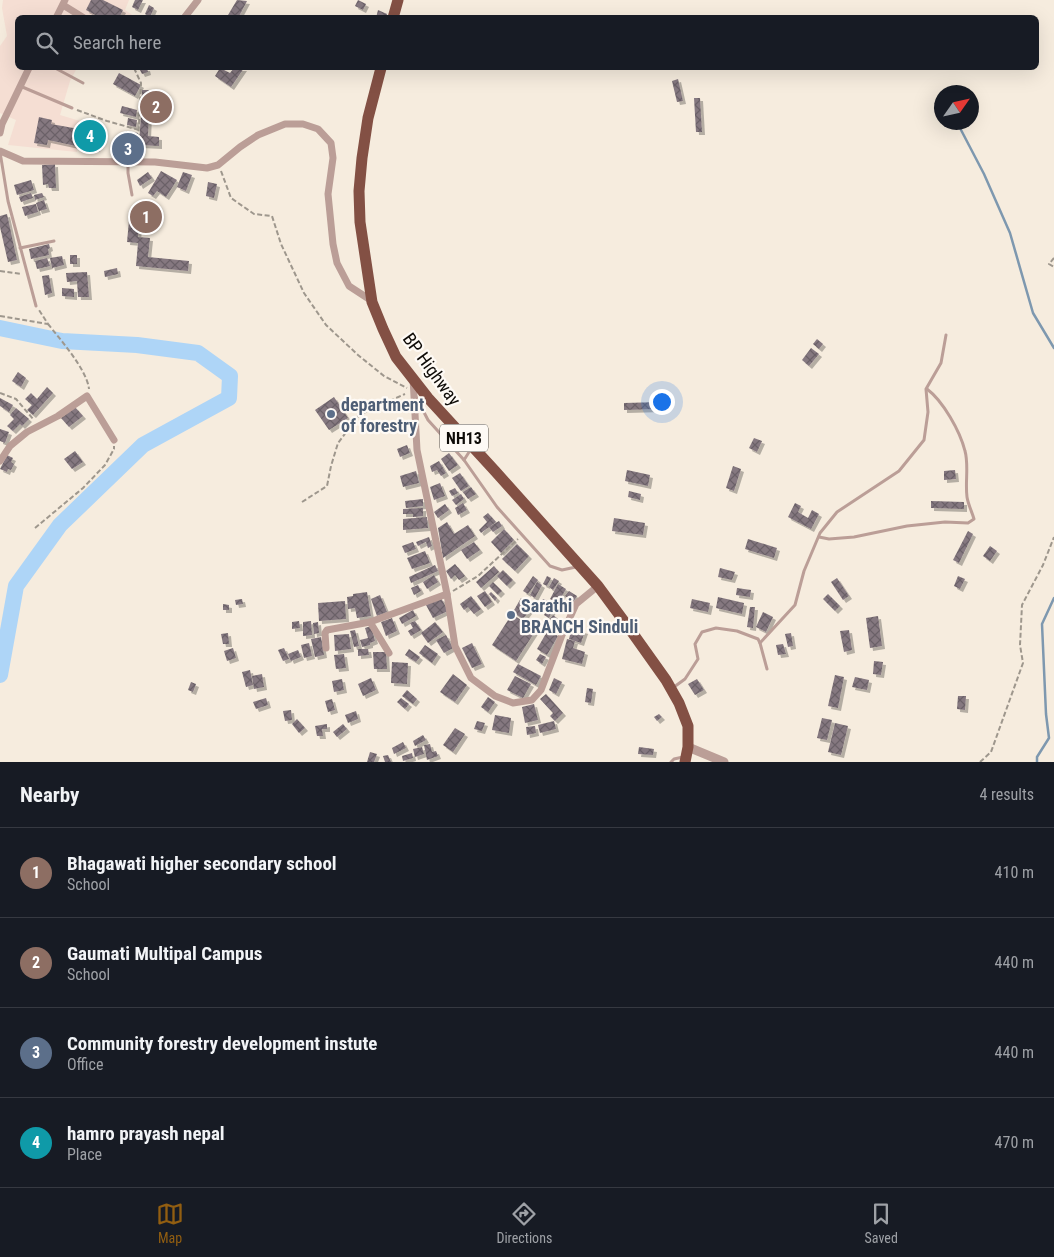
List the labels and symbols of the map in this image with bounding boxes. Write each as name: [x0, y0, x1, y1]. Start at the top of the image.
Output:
north arrow: [934, 85, 979, 130]
pin: 2: [140, 88, 172, 126]
pin: 4: [74, 117, 106, 155]
pin: 3: [112, 130, 144, 168]
pin: 1: [130, 198, 162, 236]
street label: BP Highway: [399, 329, 466, 410]
your location: [649, 389, 675, 415]
place label: department of forestry: [341, 394, 425, 436]
marker: department of forestry: [325, 408, 337, 420]
road number: NH13: [440, 424, 488, 452]
place label: Sarathi BRANCH Sinduli: [521, 595, 638, 637]
marker: Sarathi BRANCH Sinduli: [505, 609, 517, 621]

